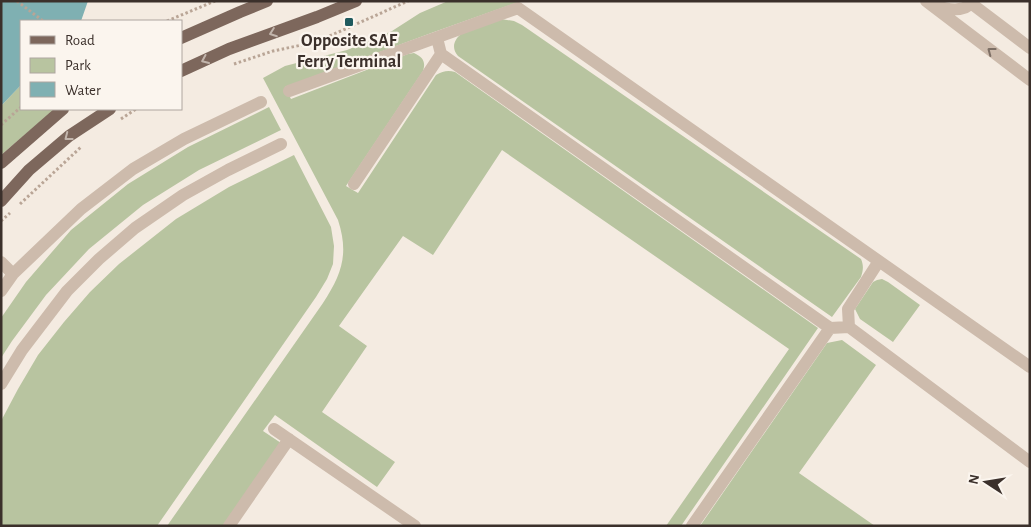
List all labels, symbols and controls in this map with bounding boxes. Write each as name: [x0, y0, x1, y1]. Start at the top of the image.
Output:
marker: Opposite SAF Ferry Terminal: [343, 16, 355, 28]
legend: [20, 20, 182, 110]
one-way arrow: [269, 27, 278, 37]
place label: Opposite SAF Ferry Terminal: [297, 32, 401, 71]
text: Road: [65, 33, 95, 48]
one-way arrow: [988, 48, 997, 56]
one-way arrow: [201, 54, 210, 64]
text: Park: [65, 58, 91, 73]
text: Water: [65, 83, 101, 98]
one-way arrow: [65, 131, 74, 140]
north arrow: [961, 457, 1011, 507]
text: N: [966, 473, 982, 486]

